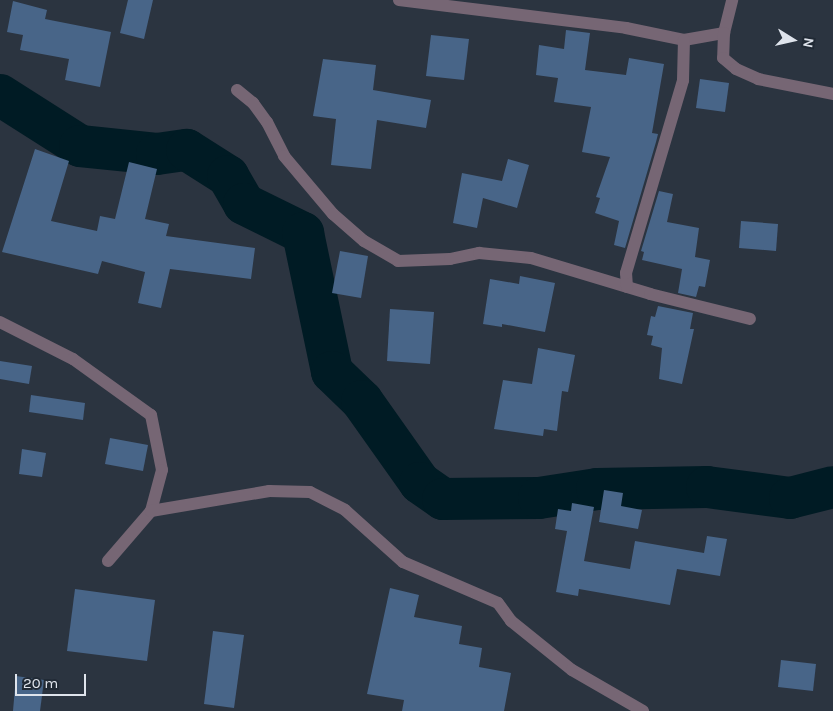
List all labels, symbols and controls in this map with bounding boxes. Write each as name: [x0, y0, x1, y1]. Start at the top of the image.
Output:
north arrow: [768, 15, 818, 65]
text: N: [799, 36, 818, 49]
scale bar: [18, 664, 89, 696]
text: 20 m: [23, 674, 58, 692]

